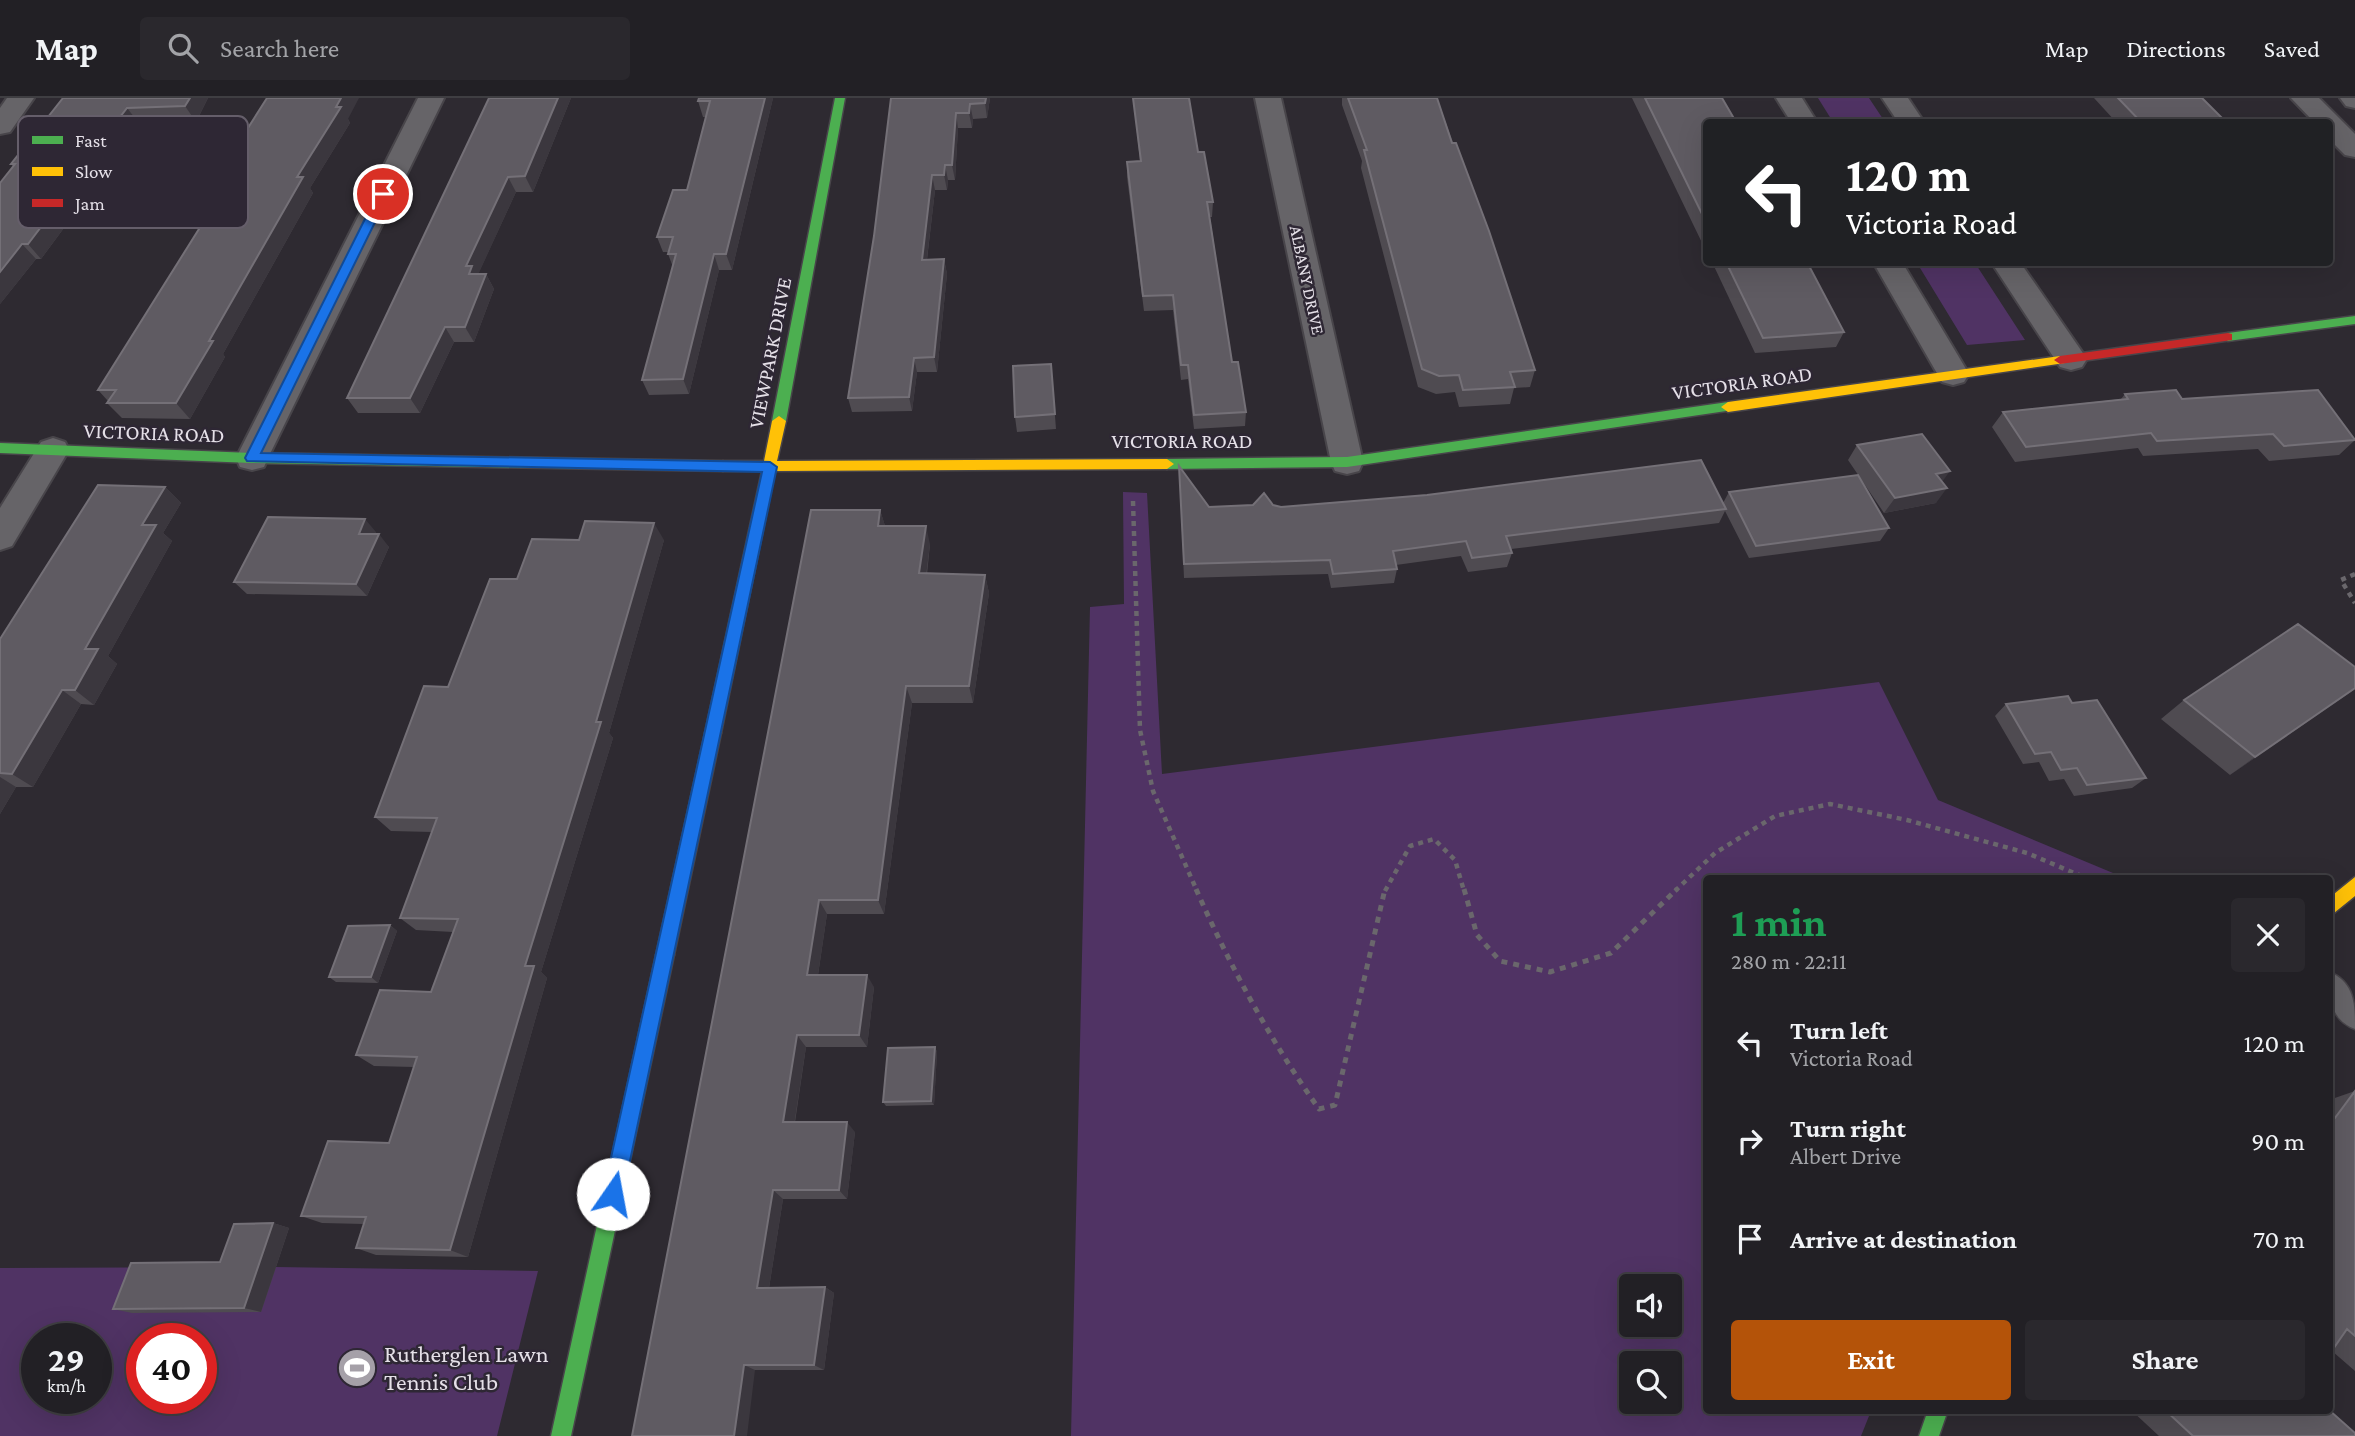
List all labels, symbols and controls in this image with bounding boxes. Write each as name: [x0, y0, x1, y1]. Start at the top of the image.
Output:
search box: [140, 17, 630, 80]
icon: search: [164, 29, 202, 67]
text: Map: [35, 30, 98, 67]
text: Search here: [220, 34, 339, 63]
text: Map: [2045, 35, 2089, 62]
text: Directions: [2127, 35, 2226, 62]
text: Saved: [2264, 35, 2320, 62]
legend: [18, 116, 248, 228]
text: Fast: [75, 130, 107, 151]
icon: left: [1731, 147, 1822, 238]
text: 120 m: [1846, 147, 1970, 202]
text: Slow: [75, 161, 112, 182]
pin: [353, 164, 413, 224]
icon: arrive: [364, 175, 402, 213]
text: Jam: [73, 193, 105, 214]
text: Victoria Road: [1846, 205, 2017, 241]
street label: ALBANY DRIVE: [1286, 223, 1328, 337]
street label: VIEWPARK DRIVE: [744, 275, 796, 431]
street label: VICTORIA ROAD: [1670, 361, 1814, 405]
street label: VICTORIA ROAD: [83, 419, 225, 447]
street label: VICTORIA ROAD: [1111, 429, 1253, 453]
text: 1 min: [1731, 898, 1827, 945]
button: close: [2231, 898, 2305, 972]
text: 280 m · 22:11: [1731, 948, 1847, 974]
text: Turn left: [1790, 1016, 1888, 1045]
icon: left: [1731, 1024, 1769, 1062]
text: 120 m: [2244, 1029, 2305, 1058]
text: Victoria Road: [1790, 1045, 1913, 1071]
text: Turn right: [1790, 1114, 1906, 1143]
icon: right: [1731, 1122, 1769, 1160]
text: 90 m: [2251, 1127, 2305, 1156]
text: Albert Drive: [1790, 1143, 1901, 1169]
position arrow: [576, 1157, 650, 1231]
icon: arrive: [1731, 1220, 1769, 1258]
text: Arrive at destination: [1790, 1225, 2017, 1254]
text: 70 m: [2253, 1225, 2305, 1254]
map controls: [1619, 1274, 1682, 1414]
button: sound: [1619, 1274, 1682, 1337]
button: Exit: [1731, 1320, 2011, 1400]
button: Share: [2025, 1320, 2305, 1400]
speed limit sign: 40: [126, 1323, 217, 1414]
text: 29: [48, 1340, 85, 1379]
place label: Rutherglen Lawn Tennis Club: [384, 1340, 549, 1395]
sports icon: Rutherglen Lawn Tennis Club: [336, 1347, 378, 1389]
button: search: [1619, 1351, 1682, 1414]
text: km/h: [47, 1376, 86, 1396]

